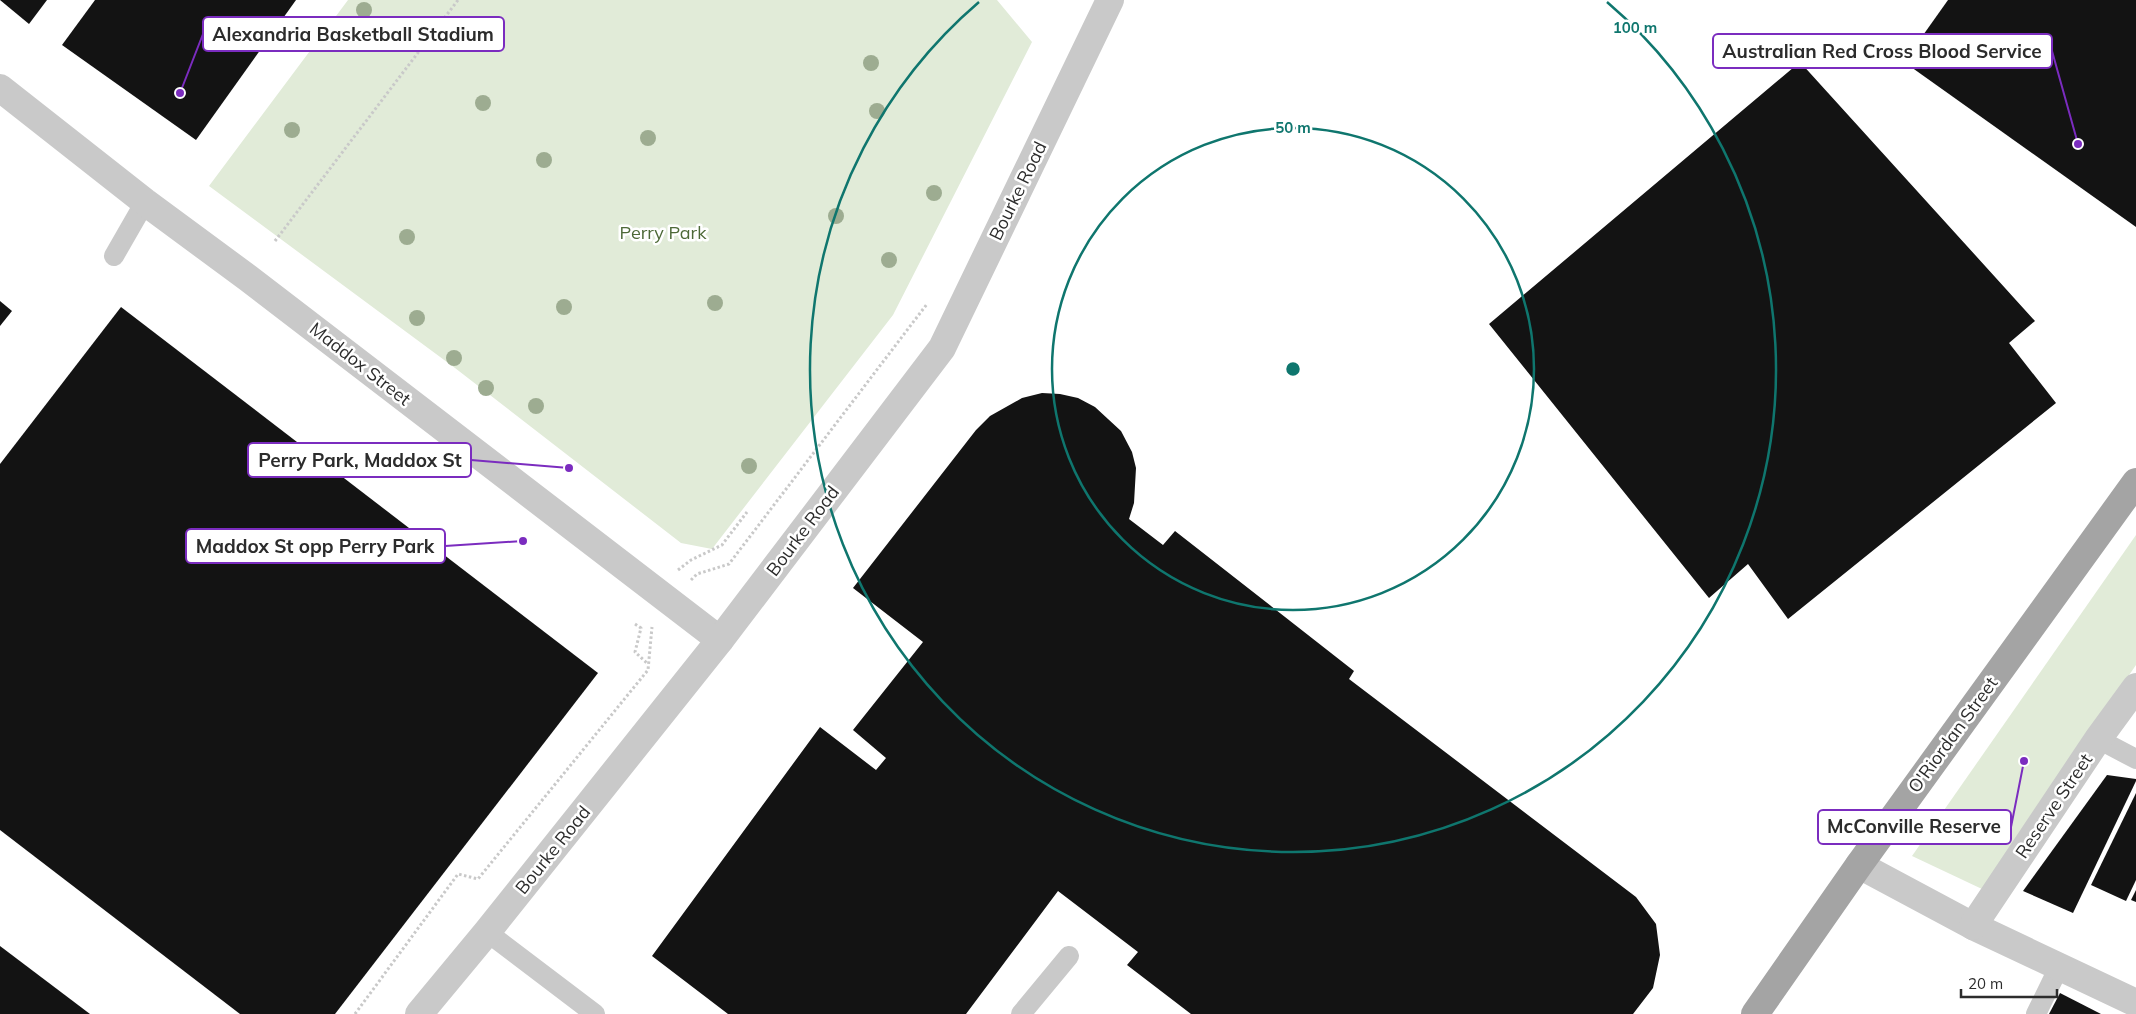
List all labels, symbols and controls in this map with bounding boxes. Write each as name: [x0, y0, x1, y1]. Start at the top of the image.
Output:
callout: Alexandria Basketball Stadium: [203, 17, 504, 51]
text: 100 m: [1613, 18, 1657, 37]
text: Alexandria Basketball Stadium: [212, 22, 494, 46]
callout: Australian Red Cross Blood Service: [1713, 34, 2052, 68]
text: Australian Red Cross Blood Service: [1722, 39, 2042, 63]
text: 50 m: [1275, 118, 1311, 137]
street label: Bourke Road: [984, 138, 1051, 244]
park label: Perry Park: [620, 221, 707, 244]
street label: Maddox Street: [305, 317, 415, 410]
centre of rings: [1284, 360, 1302, 378]
callout: Perry Park, Maddox St: [248, 443, 471, 477]
text: Perry Park, Maddox St: [258, 448, 462, 472]
street label: Bourke Road: [761, 481, 844, 580]
callout: Maddox St opp Perry Park: [186, 529, 445, 563]
text: Maddox St opp Perry Park: [196, 534, 435, 558]
street label: O'Riordan Street: [1903, 672, 2002, 797]
street label: Reserve Street: [2010, 749, 2097, 863]
street label: Bourke Road: [510, 801, 595, 899]
callout: McConville Reserve: [1818, 810, 2011, 844]
text: McConville Reserve: [1827, 814, 2001, 838]
scale bar: [1961, 966, 2057, 998]
text: 20 m: [1968, 974, 2003, 993]

